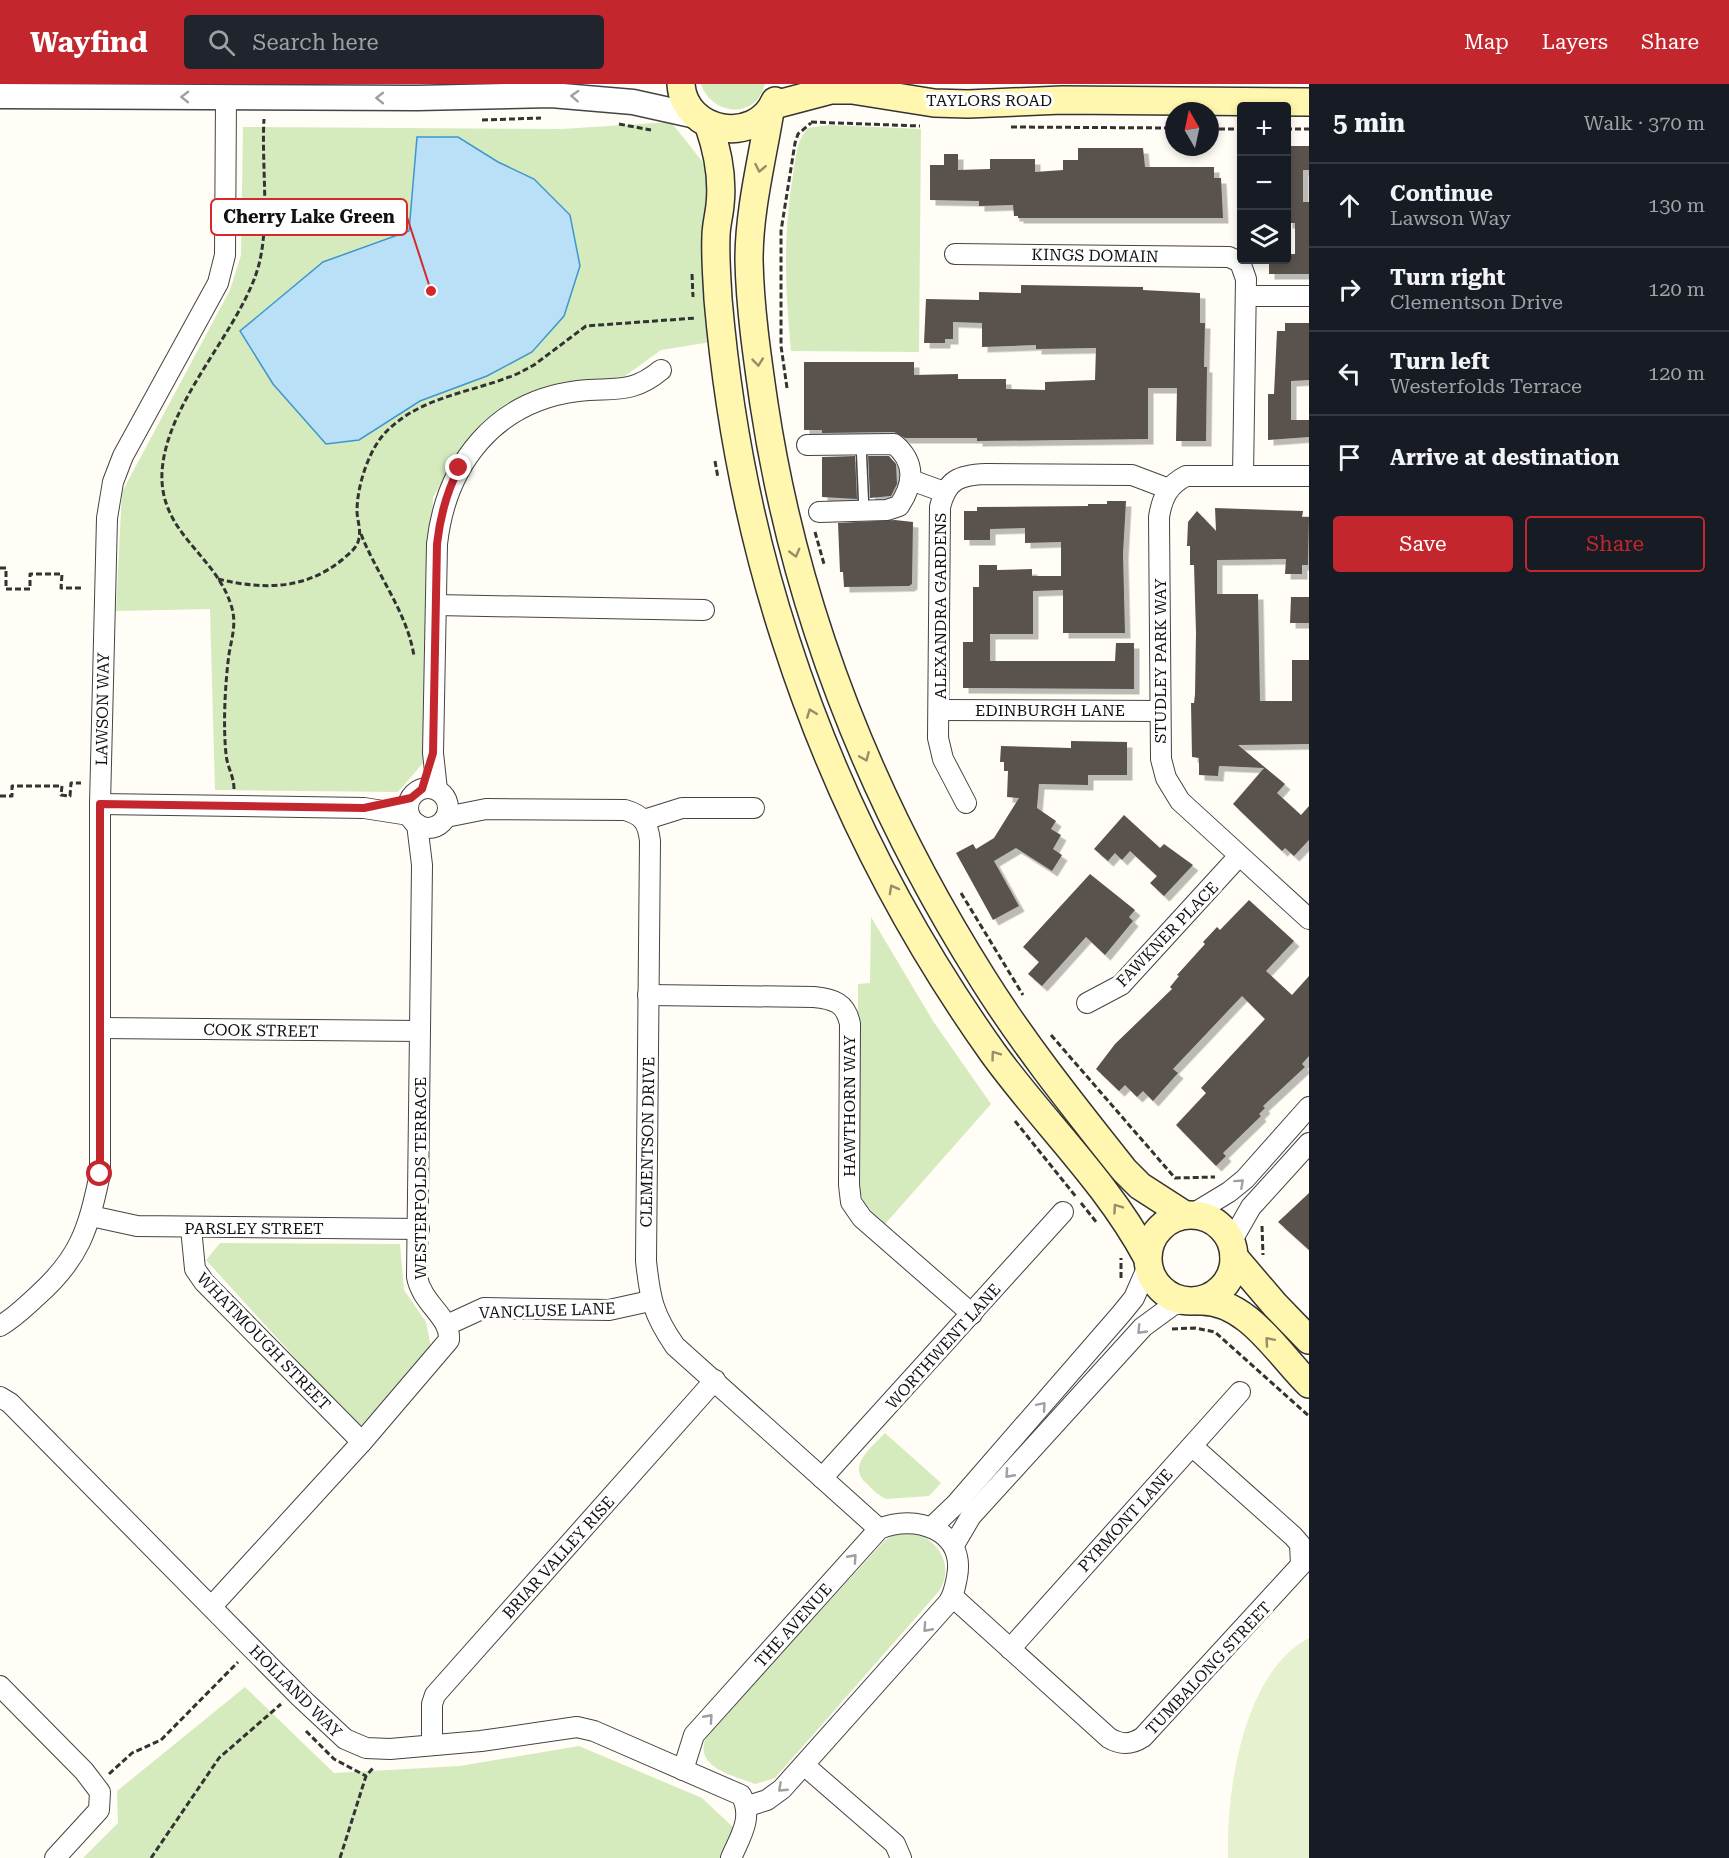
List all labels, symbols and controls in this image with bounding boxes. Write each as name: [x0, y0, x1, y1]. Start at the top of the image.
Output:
search box: [184, 15, 604, 69]
text: Wayfind: [30, 26, 148, 59]
icon: search: [205, 26, 238, 59]
text: Search here: [253, 30, 379, 55]
text: Map: [1464, 30, 1509, 54]
text: Layers: [1542, 30, 1608, 54]
text: Share: [1641, 30, 1699, 54]
one-way arrow: [571, 90, 580, 103]
one-way arrow: [181, 91, 190, 103]
street label: TAYLORS ROAD: [926, 91, 1052, 110]
one-way arrow: [376, 92, 385, 104]
north arrow: [1165, 102, 1219, 156]
map controls: [1237, 102, 1291, 264]
button: +: [1237, 102, 1291, 156]
text: 5 min: [1333, 108, 1405, 138]
text: Walk · 370 m: [1584, 111, 1705, 135]
button: −: [1237, 156, 1291, 210]
one-way arrow: [754, 163, 767, 173]
text: Continue: [1390, 181, 1493, 206]
icon: ahead: [1333, 189, 1366, 222]
text: 130 m: [1648, 193, 1705, 217]
callout: Cherry Lake Green: [211, 199, 407, 235]
text: Cherry Lake Green: [223, 206, 395, 227]
text: Lawson Way: [1390, 206, 1511, 230]
button: layers: [1237, 210, 1291, 264]
street label: KINGS DOMAIN: [1031, 245, 1159, 266]
text: Turn right: [1390, 265, 1505, 290]
icon: right: [1333, 273, 1366, 306]
text: 120 m: [1648, 277, 1705, 301]
text: Clementson Drive: [1390, 290, 1563, 314]
text: Turn left: [1390, 349, 1490, 374]
one-way arrow: [751, 357, 764, 367]
icon: left: [1333, 357, 1366, 390]
text: 120 m: [1648, 361, 1705, 385]
text: Westerfolds Terrace: [1390, 374, 1582, 398]
icon: arrive: [1333, 441, 1366, 474]
text: Arrive at destination: [1390, 445, 1619, 470]
route end: [445, 454, 471, 480]
street label: ALEXANDRA GARDENS: [931, 513, 950, 699]
button: Save: [1333, 516, 1513, 572]
button: Share: [1525, 516, 1705, 572]
one-way arrow: [788, 547, 800, 558]
street label: STUDLEY PARK WAY: [1151, 578, 1170, 744]
street label: LAWSON WAY: [92, 652, 113, 766]
street label: EDINBURGH LANE: [975, 701, 1125, 720]
one-way arrow: [806, 708, 818, 719]
one-way arrow: [858, 751, 870, 762]
street label: FAWKNER PLACE: [1112, 878, 1222, 991]
one-way arrow: [889, 885, 900, 895]
street label: COOK STREET: [203, 1020, 319, 1041]
street label: HAWTHORN WAY: [840, 1035, 859, 1177]
one-way arrow: [991, 1051, 1002, 1062]
street label: CLEMENTSON DRIVE: [637, 1056, 658, 1228]
street label: WESTERFOLDS TERRACE: [411, 1077, 430, 1279]
route start: [86, 1160, 112, 1186]
one-way arrow: [1233, 1179, 1243, 1190]
one-way arrow: [1113, 1203, 1124, 1214]
street label: PARSLEY STREET: [184, 1219, 324, 1238]
street label: WHATMOUGH STREET: [193, 1269, 335, 1414]
street label: WORTHWENT LANE: [882, 1280, 1005, 1413]
street label: VANCLUSE LANE: [478, 1299, 616, 1322]
one-way arrow: [1137, 1323, 1148, 1334]
one-way arrow: [1265, 1337, 1276, 1348]
one-way arrow: [1034, 1402, 1045, 1413]
street label: PYRMONT LANE: [1074, 1465, 1177, 1576]
one-way arrow: [1005, 1467, 1016, 1478]
street label: BRIAR VALLEY RISE: [499, 1492, 618, 1622]
one-way arrow: [846, 1554, 857, 1565]
street label: THE AVENUE: [751, 1580, 836, 1671]
street label: TUMBALONG STREET: [1142, 1598, 1275, 1739]
one-way arrow: [923, 1621, 934, 1631]
street label: HOLLAND WAY: [245, 1641, 346, 1742]
one-way arrow: [702, 1715, 713, 1725]
one-way arrow: [778, 1781, 789, 1792]

